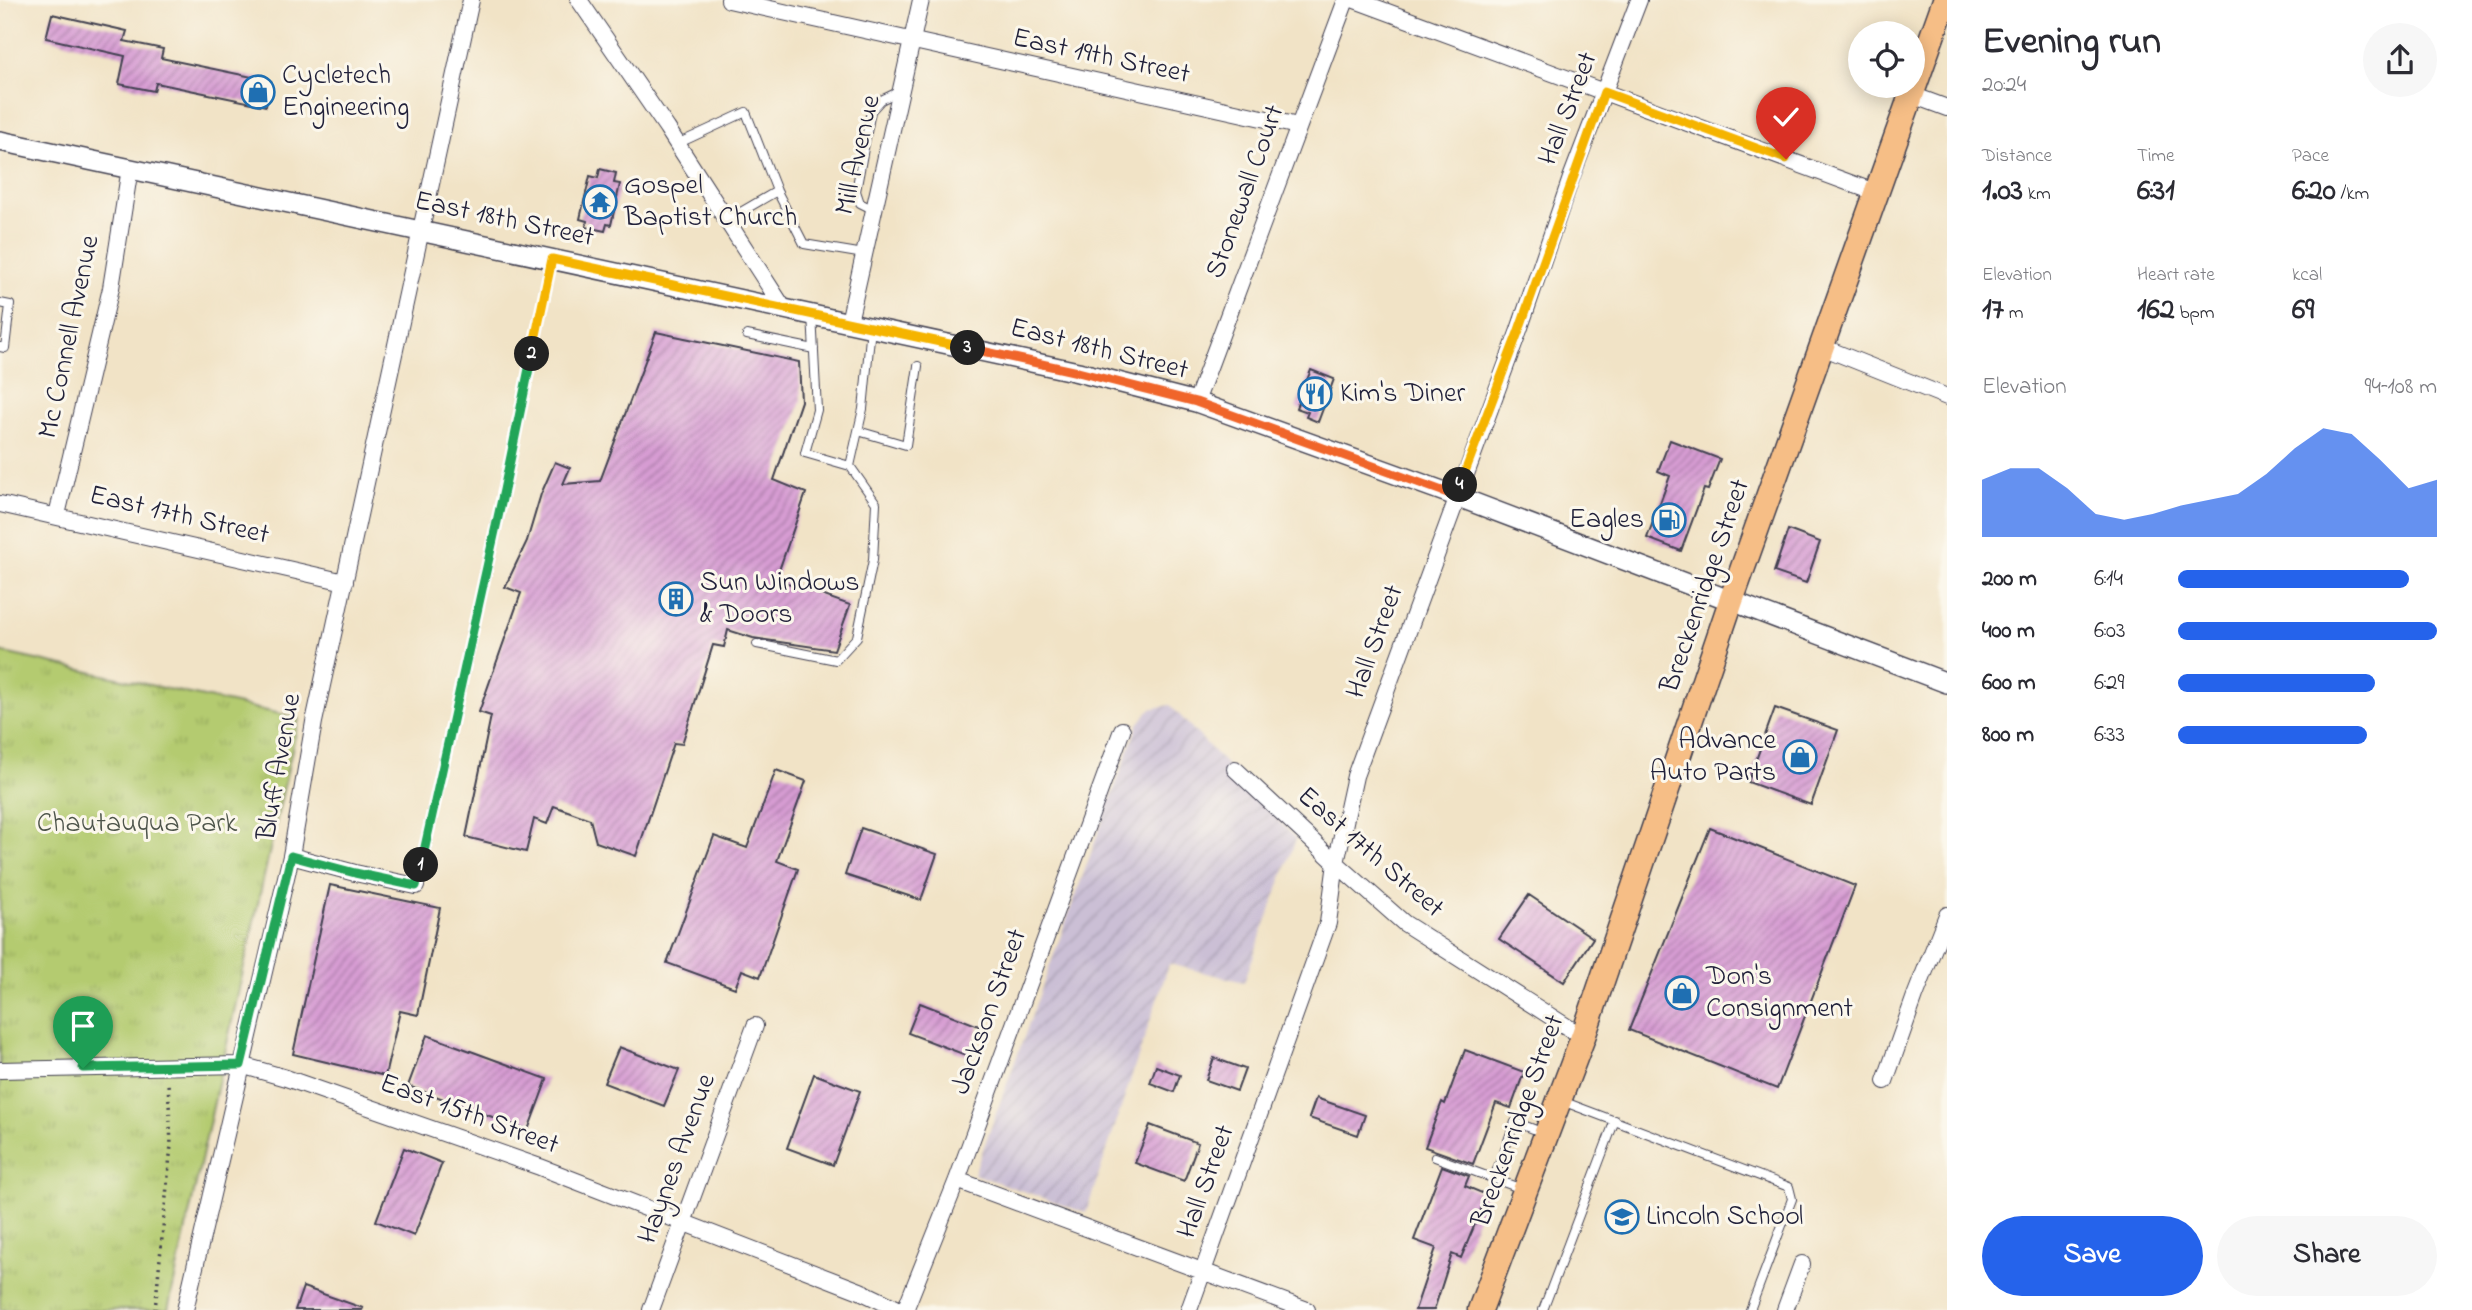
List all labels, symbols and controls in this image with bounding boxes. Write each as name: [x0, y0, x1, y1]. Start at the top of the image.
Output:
text: Evening run: [1982, 15, 2161, 71]
street label: East 19th Street: [1009, 18, 1193, 96]
map controls: [1848, 21, 1925, 98]
button: locate: [1848, 21, 1925, 98]
button: share: [2363, 23, 2437, 97]
street label: Hall Street: [1529, 46, 1609, 172]
place label: Cycletech Engineering: [282, 56, 409, 129]
text: 20:24: [1982, 69, 2026, 102]
shop icon: Cycletech Engineering: [239, 73, 277, 111]
pin: [1756, 87, 1816, 159]
street label: Mill Avenue: [825, 90, 893, 219]
icon: check: [1767, 98, 1805, 136]
street label: Stonewall Court: [1196, 99, 1296, 285]
text: Distance: [1982, 143, 2052, 170]
text: Time: [2137, 143, 2175, 170]
text: Pace: [2292, 143, 2329, 170]
place label: Gospel Baptist Church: [623, 166, 797, 239]
text: 1.03: [1982, 170, 2023, 214]
text: 6:31: [2137, 170, 2175, 214]
text: 6:20: [2292, 170, 2336, 214]
street label: East 18th Street: [411, 181, 597, 259]
text: km: [2023, 181, 2051, 208]
text: /km: [2336, 181, 2369, 208]
temple icon: Gospel Baptist Church: [581, 183, 619, 221]
street label: Mc Connell Avenue: [28, 231, 112, 442]
text: Elevation: [1982, 262, 2052, 289]
text: Heart rate: [2137, 262, 2215, 289]
text: kcal: [2292, 262, 2322, 289]
text: 17: [1982, 289, 2004, 333]
text: 162: [2137, 289, 2175, 333]
text: 69: [2292, 289, 2314, 333]
text: m: [2004, 300, 2023, 327]
text: bpm: [2175, 300, 2215, 327]
street label: East 18th Street: [1006, 308, 1192, 392]
pin: 3: [950, 330, 986, 366]
text: 3: [964, 334, 971, 361]
pin: 2: [514, 336, 550, 372]
text: 2: [527, 340, 536, 367]
text: Elevation: [1982, 371, 2067, 404]
text: 94–108 m: [2365, 371, 2437, 404]
place label: Kim's Diner: [1340, 374, 1465, 415]
restaurant icon: Kim's Diner: [1296, 375, 1334, 413]
pin: 4: [1442, 468, 1478, 503]
text: 4: [1456, 471, 1463, 498]
street label: Breckenridge Street: [1650, 474, 1762, 699]
street label: East 17th Street: [85, 475, 273, 557]
place label: Eagles: [1569, 500, 1644, 541]
fuel station icon: Eagles: [1650, 501, 1688, 539]
place label: Sun Windows & Doors: [700, 563, 860, 636]
text: 200 m: [1982, 563, 2037, 596]
text: 6:14: [2094, 563, 2123, 596]
street label: Hall Street: [1336, 579, 1416, 705]
building icon: Sun Windows & Doors: [657, 580, 695, 618]
text: 400 m: [1982, 615, 2035, 648]
text: 6:03: [2094, 615, 2126, 648]
text: 600 m: [1982, 667, 2036, 700]
text: 6:29: [2094, 667, 2124, 700]
street label: Bluff Avenue: [247, 690, 313, 845]
text: 800 m: [1982, 719, 2034, 752]
text: 6:33: [2094, 719, 2125, 752]
place label: Advance Auto Parts: [1650, 721, 1776, 794]
shop icon: Advance Auto Parts: [1781, 738, 1819, 776]
street label: East 17th Street: [1287, 777, 1453, 929]
park label: Chautauqua Park: [37, 804, 238, 845]
pin: 1: [404, 848, 438, 882]
text: 1: [417, 851, 424, 878]
street label: Jackson Street: [941, 923, 1039, 1101]
place label: Don's Consignment: [1705, 957, 1853, 1030]
shop icon: Don's Consignment: [1663, 974, 1701, 1012]
pin: [53, 996, 113, 1068]
icon: arrive: [64, 1007, 102, 1045]
street label: Breckenridge Street: [1461, 1009, 1576, 1234]
street label: East 15th Street: [374, 1064, 564, 1166]
street label: Haynes Avenue: [628, 1068, 728, 1250]
street label: Hall Street: [1167, 1119, 1247, 1245]
place label: Lincoln School: [1646, 1197, 1804, 1238]
school or university icon: Lincoln School: [1603, 1198, 1641, 1236]
button: Save: [1982, 1216, 2203, 1296]
button: Share: [2217, 1216, 2437, 1296]

